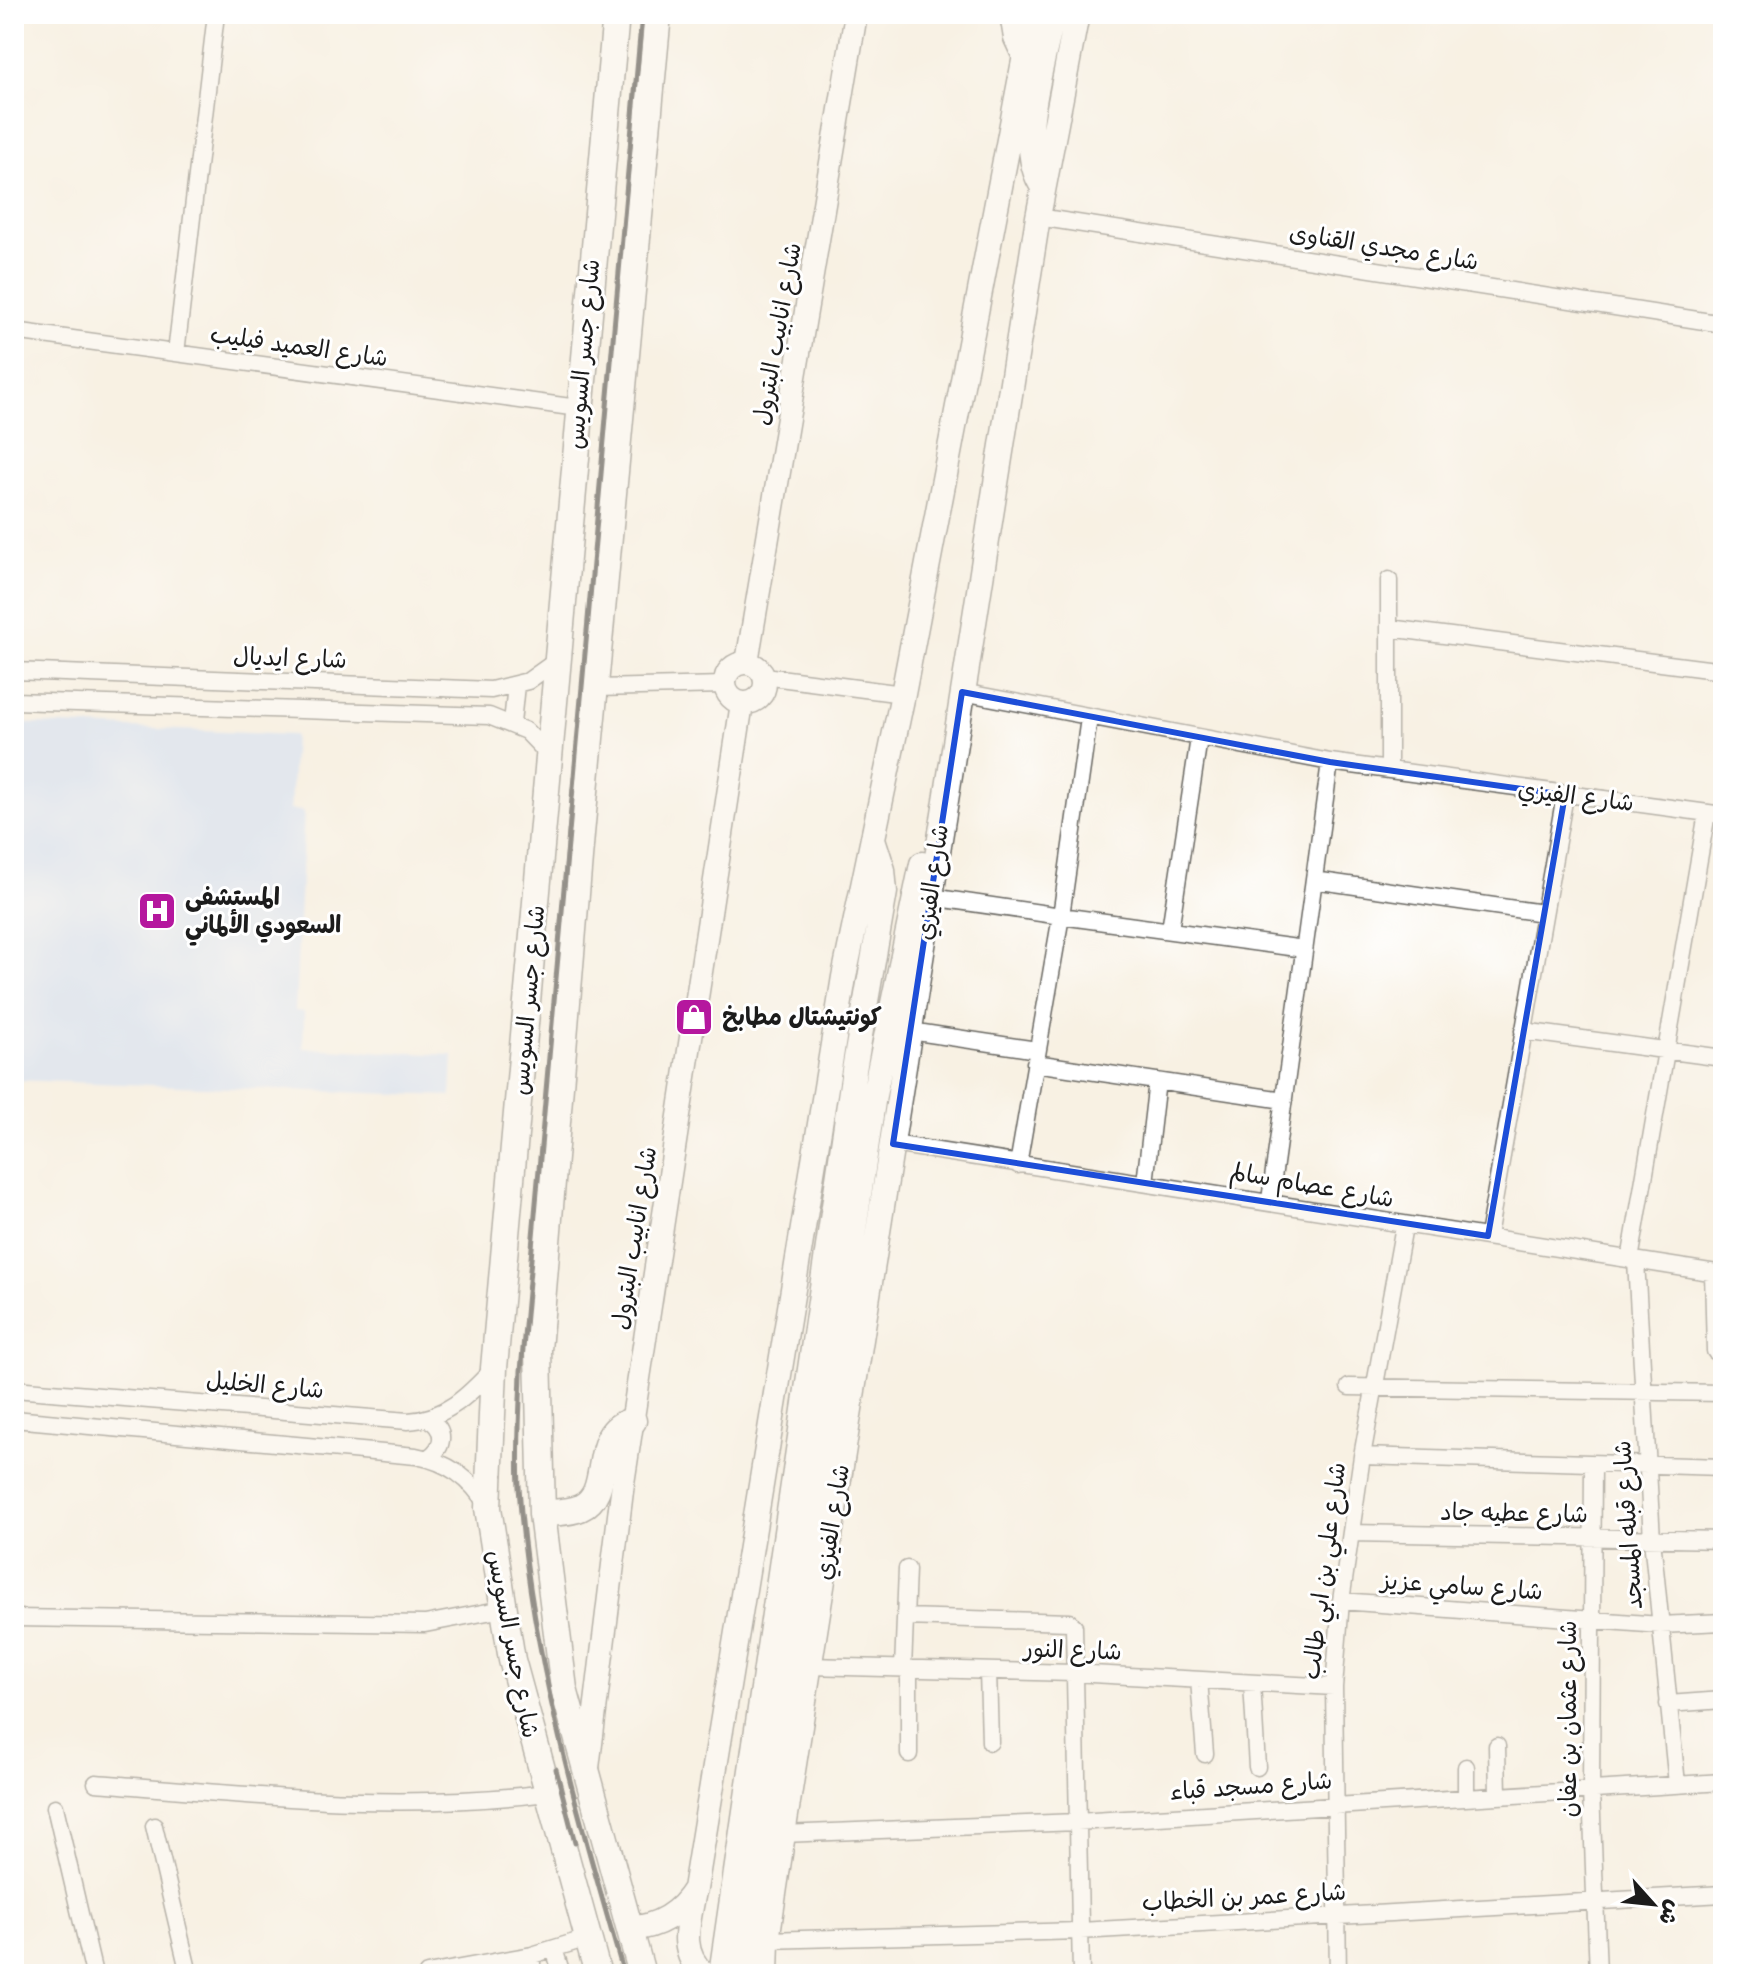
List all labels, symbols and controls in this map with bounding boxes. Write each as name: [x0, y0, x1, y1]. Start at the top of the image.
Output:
street label: شارع مجدي القناوى: [1287, 218, 1481, 279]
street label: شارع انابيب البترول: [747, 240, 810, 428]
street label: شارع جسر السويس: [561, 258, 608, 451]
street label: شارع العميد فيليب: [208, 320, 390, 375]
street label: شارع ايديال: [232, 642, 347, 677]
street label: شارع الفيزي: [1516, 775, 1636, 820]
street label: شارع الفيزي: [910, 822, 957, 942]
place label: المستشفى السعودي الألماني: [185, 883, 341, 946]
hospital icon: المستشفى السعودي الألماني: [136, 890, 178, 932]
street label: شارع جسر السويس: [506, 904, 553, 1097]
shop icon: كونتيشتال مطابخ: [673, 996, 715, 1038]
place label: كونتيشتال مطابخ: [722, 1003, 882, 1034]
street label: شارع انابيب البترول: [606, 1144, 665, 1332]
street label: شارع عصام سالم: [1227, 1157, 1396, 1217]
street label: شارع الخليل: [205, 1366, 325, 1407]
street label: شارع قبله المسجد: [1608, 1439, 1651, 1610]
street label: شارع علي بن ابي طالب: [1297, 1461, 1358, 1682]
street label: شارع الفيزي: [809, 1462, 858, 1582]
street label: شارع عطيه جاد: [1440, 1498, 1588, 1531]
street label: شارع جسر السويس: [478, 1548, 545, 1741]
street label: شارع سامي عزيز: [1378, 1566, 1544, 1613]
street label: شارع عثمان بن عفان: [1554, 1620, 1585, 1818]
street label: شارع النور: [1021, 1634, 1122, 1669]
street label: شارع مسجد قباء: [1169, 1766, 1334, 1809]
north arrow: [1613, 1864, 1693, 1944]
street label: شارع عمر بن الخطاب: [1141, 1878, 1347, 1919]
text: ش: [1651, 1895, 1687, 1929]

